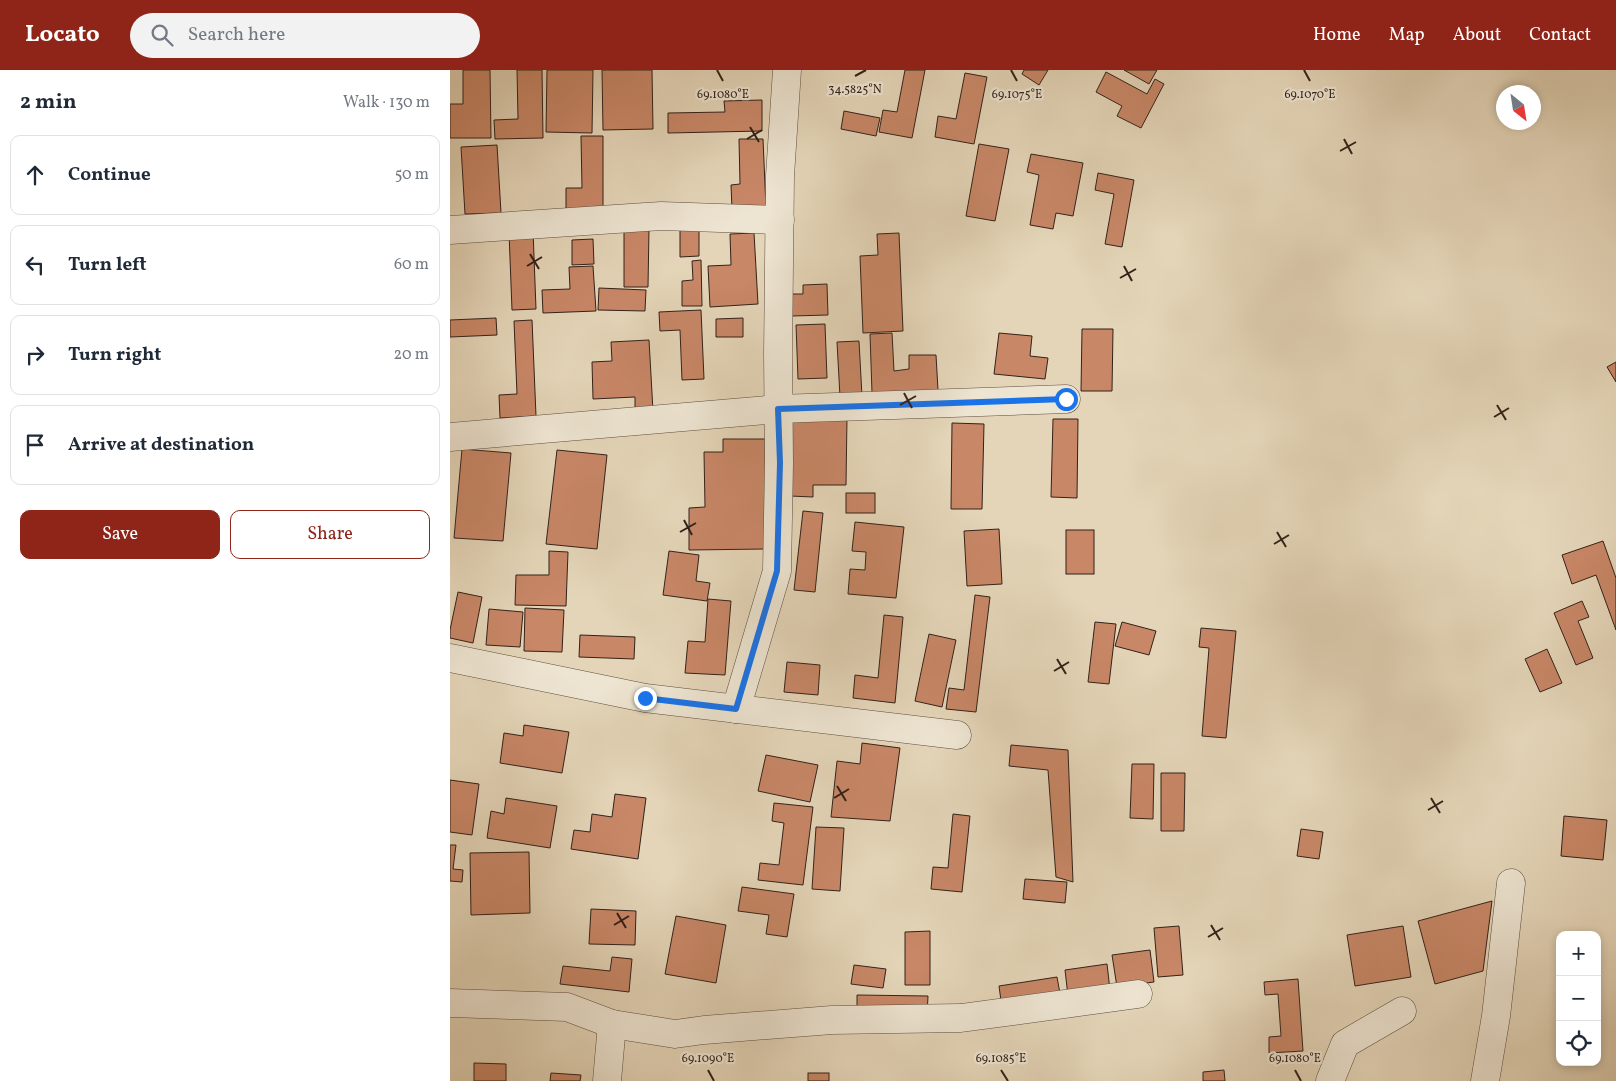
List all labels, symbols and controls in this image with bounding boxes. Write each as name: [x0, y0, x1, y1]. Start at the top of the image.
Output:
search box: [130, 13, 480, 58]
text: Locato: [25, 18, 100, 52]
icon: search: [148, 21, 176, 49]
text: Search here: [188, 22, 285, 48]
text: Home: [1313, 23, 1361, 48]
text: Map: [1389, 23, 1425, 48]
text: About: [1453, 23, 1501, 48]
text: Contact: [1529, 23, 1591, 48]
text: 34.5825°N: [828, 82, 882, 98]
north arrow: [1496, 85, 1541, 130]
text: 69.1080°E: [697, 87, 749, 103]
text: 69.1075°E: [992, 87, 1042, 103]
text: 69.1070°E: [1284, 87, 1336, 103]
text: 2 min: [20, 88, 77, 117]
text: Walk · 130 m: [343, 92, 430, 114]
icon: ahead: [21, 161, 49, 189]
text: Continue: [68, 162, 151, 188]
text: 50 m: [395, 164, 429, 186]
icon: left: [21, 251, 49, 279]
text: Turn left: [68, 252, 147, 278]
text: 60 m: [394, 254, 429, 276]
icon: right: [21, 341, 49, 369]
text: Turn right: [68, 342, 161, 368]
text: 20 m: [394, 344, 429, 366]
route start: [1055, 388, 1078, 411]
icon: arrive: [21, 431, 49, 459]
text: Arrive at destination: [68, 432, 254, 458]
button: Save: [20, 510, 220, 559]
button: Share: [230, 510, 430, 559]
route end: [634, 687, 657, 710]
map controls: [1556, 931, 1601, 1066]
button: +: [1556, 931, 1601, 976]
button: −: [1556, 976, 1601, 1021]
button: locate: [1556, 1021, 1601, 1066]
text: 69.1090°E: [682, 1051, 734, 1067]
text: 69.1085°E: [976, 1051, 1026, 1067]
text: 69.1080°E: [1269, 1051, 1321, 1067]

